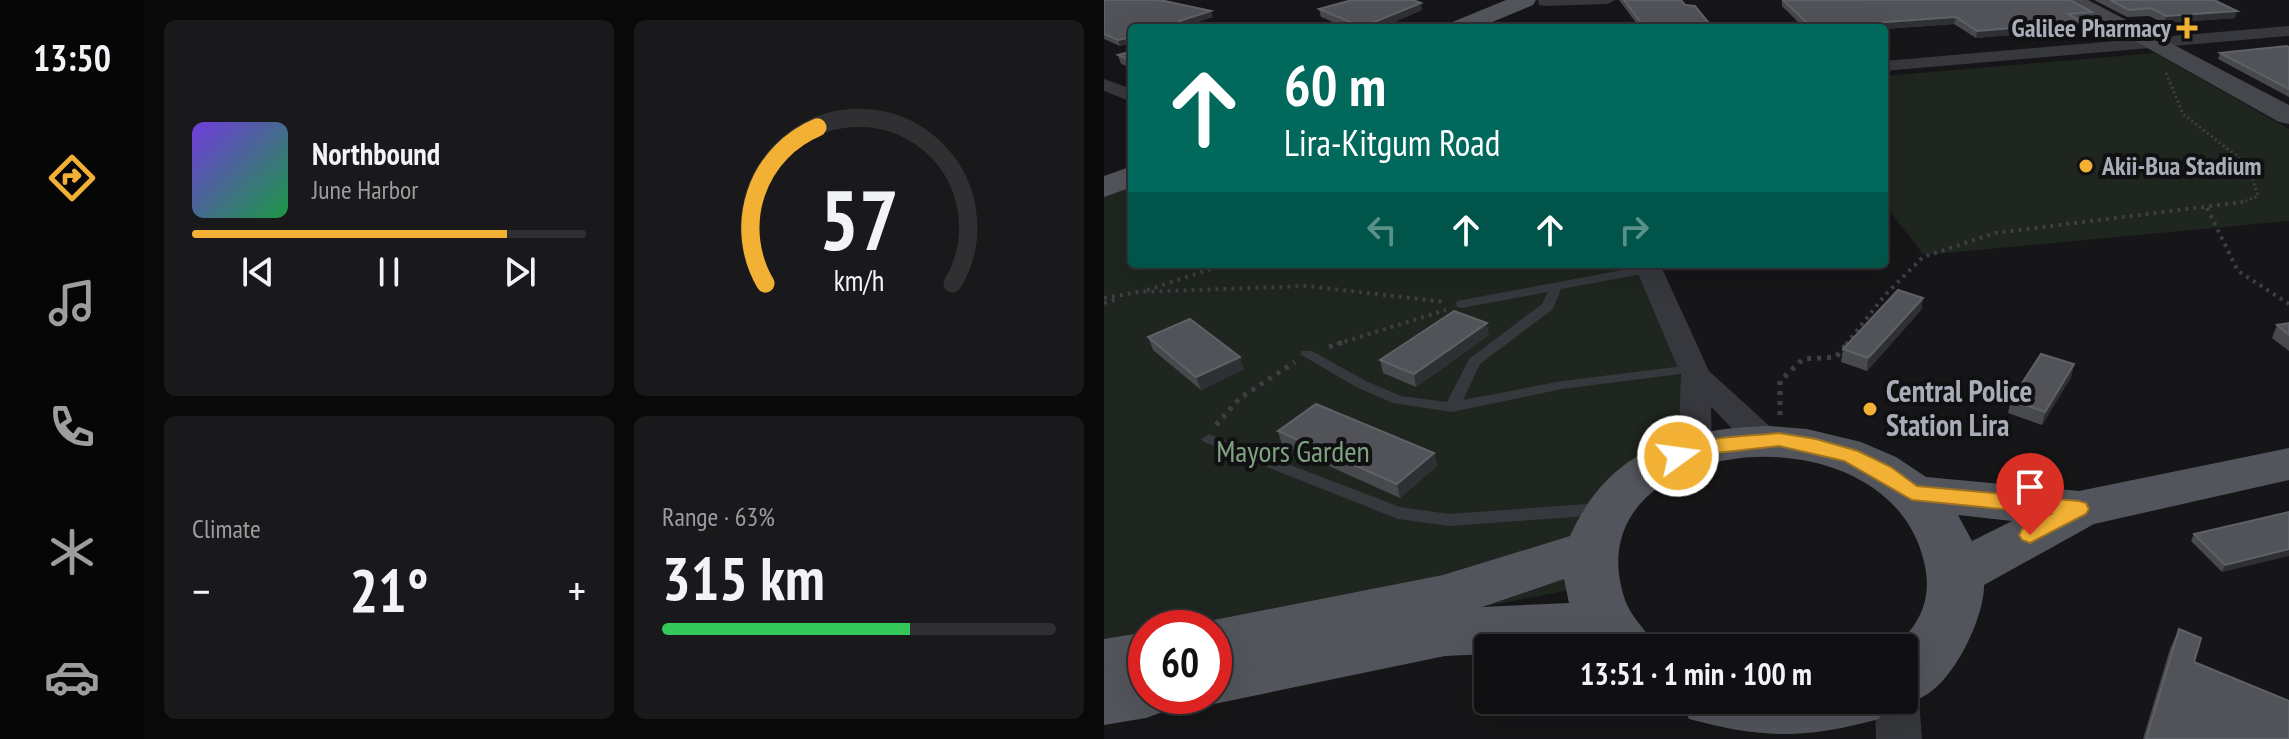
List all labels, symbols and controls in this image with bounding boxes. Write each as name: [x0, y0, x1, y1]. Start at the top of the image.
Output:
place label: Galilee Pharmacy: [2012, 11, 2172, 44]
marker: Galilee Pharmacy: [2178, 19, 2196, 37]
text: 13:50: [33, 34, 111, 81]
text: 60 m: [1284, 49, 1386, 121]
icon: ahead: [1152, 56, 1256, 160]
text: Lira-Kitgum Road: [1284, 119, 1500, 166]
text: Northbound: [312, 134, 440, 173]
place label: Akii-Bua Stadium: [2101, 149, 2262, 182]
icon: directions: [44, 150, 100, 206]
marker: Akii-Bua Stadium: [2077, 157, 2095, 175]
text: 57: [819, 165, 899, 273]
text: June Harbor: [312, 173, 418, 206]
icon: left: [1360, 208, 1404, 252]
icon: ahead: [1444, 208, 1488, 252]
icon: ahead: [1528, 208, 1572, 252]
icon: right: [1612, 208, 1656, 252]
icon: previous: [236, 250, 280, 294]
icon: pause: [367, 250, 411, 294]
icon: next: [498, 250, 542, 294]
text: km/h: [834, 262, 884, 299]
icon: music: [44, 275, 100, 331]
place label: Central Police Station Lira: [1886, 371, 2032, 444]
icon: phone: [44, 399, 100, 455]
marker: Central Police Station Lira: [1861, 400, 1879, 418]
position arrow: [1636, 414, 1720, 498]
park label: Mayors Garden: [1216, 431, 1370, 470]
pin: [1996, 453, 2064, 535]
icon: arrive: [2008, 465, 2052, 509]
text: Range · 63%: [662, 500, 775, 533]
text: Climate: [192, 512, 261, 545]
icon: climate: [44, 524, 100, 580]
text: 315 km: [662, 539, 825, 617]
text: 21°: [349, 551, 429, 629]
text: −: [192, 562, 210, 619]
text: +: [568, 562, 586, 619]
speed limit sign: 60: [1128, 610, 1232, 714]
icon: car: [44, 649, 100, 705]
text: 13:51 · 1 min · 100 m: [1580, 654, 1812, 693]

